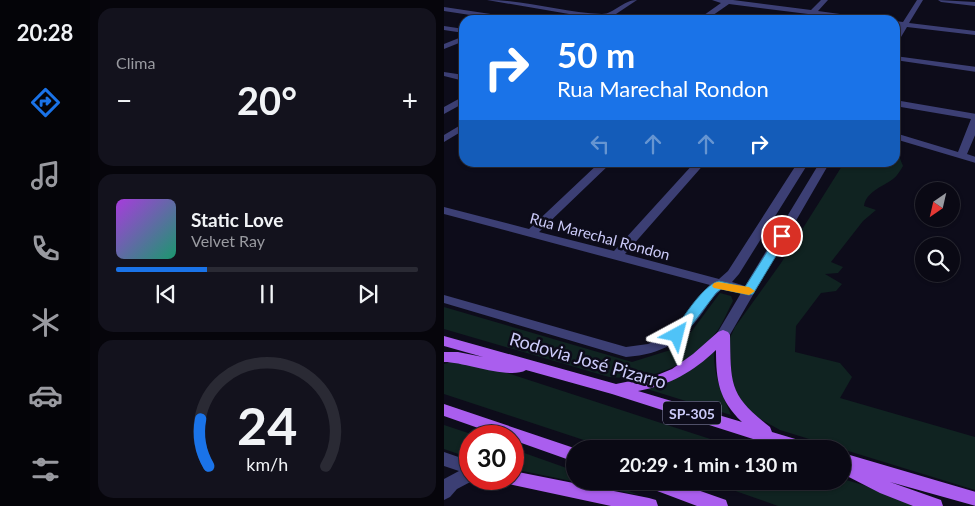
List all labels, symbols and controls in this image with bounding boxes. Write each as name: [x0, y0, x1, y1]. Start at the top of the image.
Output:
text: 20:28: [17, 19, 73, 46]
text: 50 m: [557, 33, 635, 75]
icon: right: [474, 35, 539, 100]
text: Clima: [116, 53, 155, 72]
text: Rua Marechal Rondon: [557, 75, 769, 102]
text: 20°: [237, 77, 297, 123]
text: −: [116, 83, 132, 117]
text: +: [402, 83, 418, 117]
icon: directions: [28, 85, 63, 120]
icon: left: [586, 130, 614, 158]
icon: ahead: [639, 130, 667, 158]
icon: ahead: [692, 130, 720, 158]
icon: right: [745, 130, 773, 158]
icon: music: [28, 158, 63, 193]
north arrow: [915, 182, 960, 228]
map controls: [915, 182, 960, 282]
text: Static Love: [191, 208, 283, 231]
street label: Rua Marechal Rondon: [528, 209, 672, 263]
pin: [761, 215, 803, 257]
icon: arrive: [768, 222, 796, 250]
icon: phone: [28, 231, 63, 266]
text: Velvet Ray: [191, 231, 265, 250]
button: search: [915, 237, 960, 282]
icon: previous: [152, 280, 180, 308]
icon: pause: [253, 280, 281, 308]
icon: next: [354, 280, 382, 308]
icon: climate: [28, 305, 63, 340]
position arrow: [650, 308, 702, 360]
street label: Rodovia José Pizarro: [507, 327, 669, 393]
icon: car: [28, 378, 63, 413]
text: 24: [237, 394, 297, 456]
road number: SP-305: [663, 402, 721, 424]
speed limit sign: 30: [459, 425, 524, 490]
icon: filters: [28, 452, 63, 487]
text: km/h: [246, 453, 288, 475]
text: 20:29 · 1 min · 130 m: [619, 453, 798, 476]

